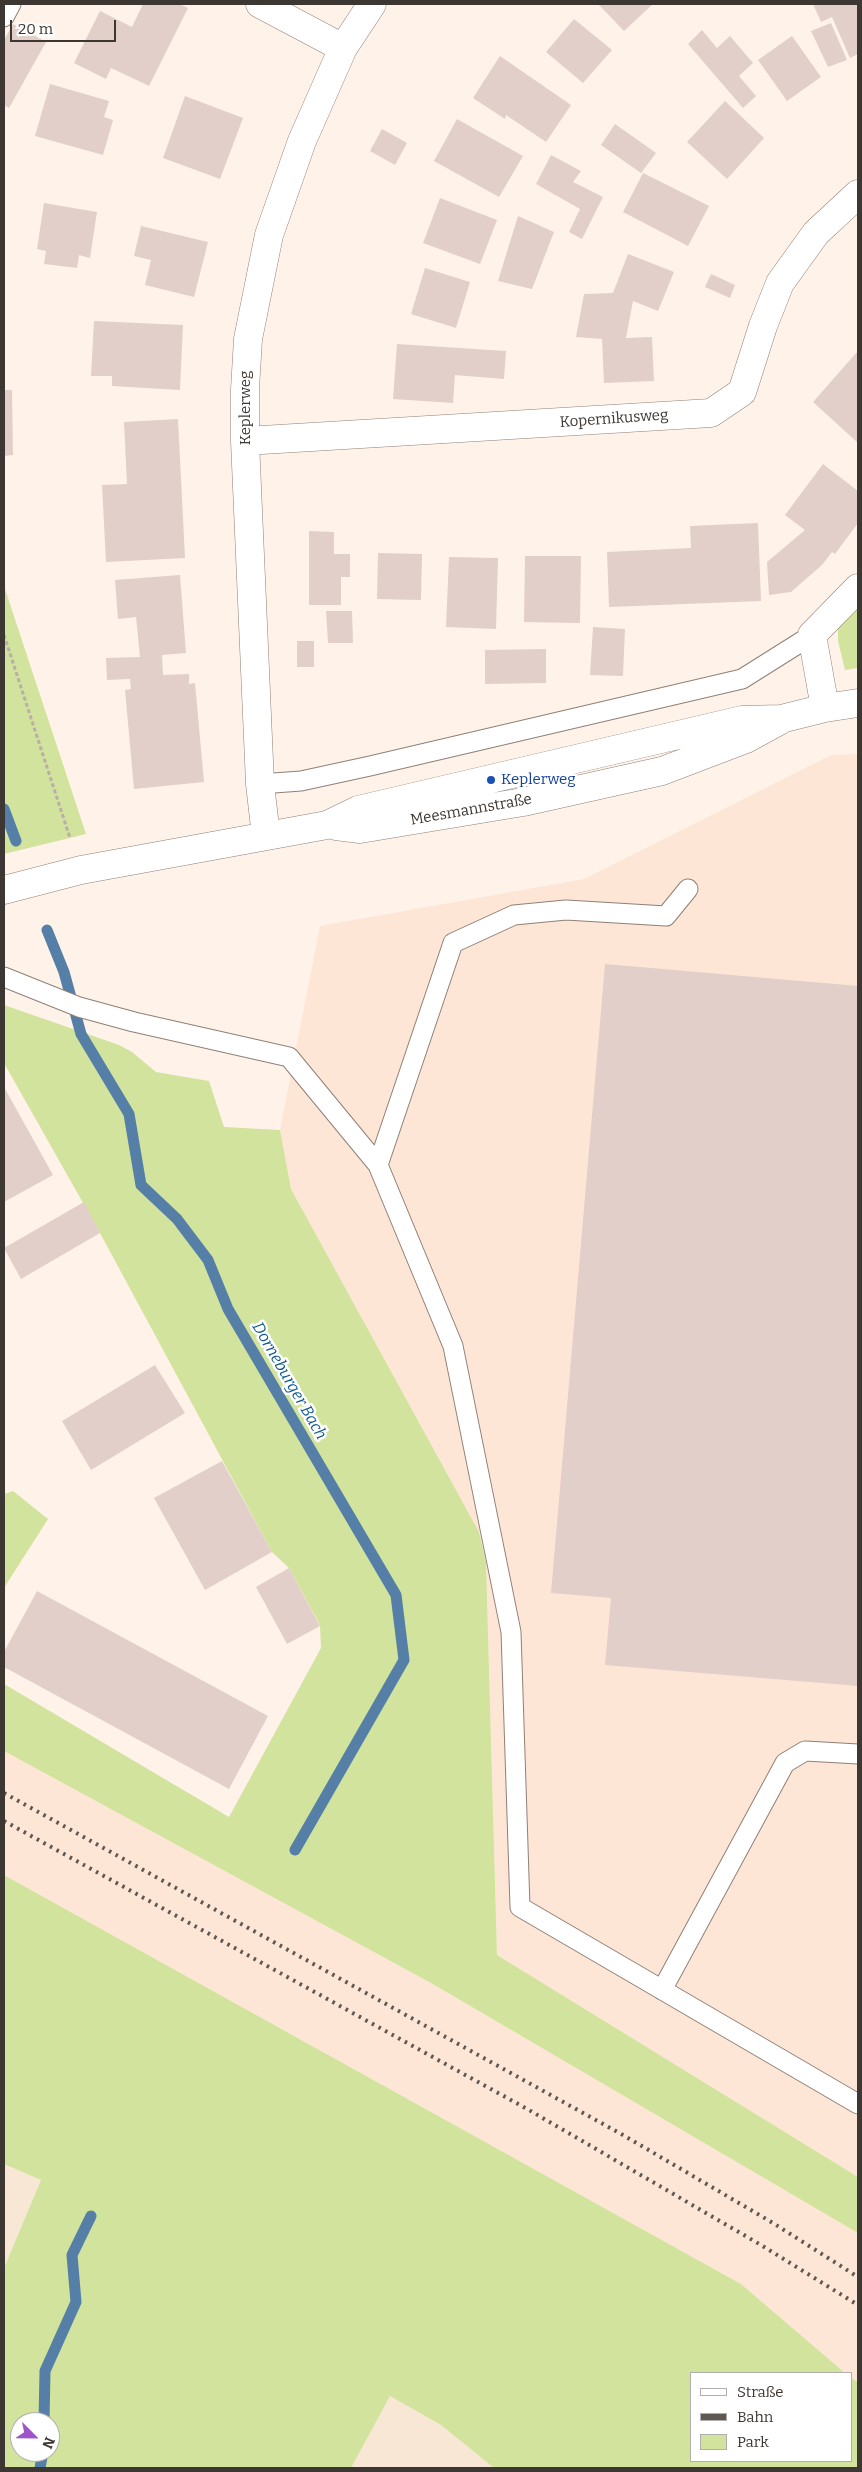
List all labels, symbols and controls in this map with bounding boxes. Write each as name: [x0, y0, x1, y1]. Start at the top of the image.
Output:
scale bar: [12, 10, 119, 42]
text: 20 m: [18, 20, 53, 38]
street label: Keplerweg: [237, 371, 255, 445]
street label: Kopernikusweg: [559, 406, 669, 432]
place label: Keplerweg: [501, 771, 576, 789]
marker: Keplerweg: [485, 774, 497, 786]
street label: Meesmannstraße: [409, 790, 533, 830]
water label: Dorneburger Bach: [248, 1319, 330, 1443]
legend: [690, 2372, 852, 2462]
text: Straße: [737, 2383, 783, 2401]
text: Bahn: [737, 2408, 773, 2426]
north arrow: [10, 2412, 60, 2462]
text: Park: [737, 2433, 769, 2451]
text: N: [38, 2434, 58, 2451]

